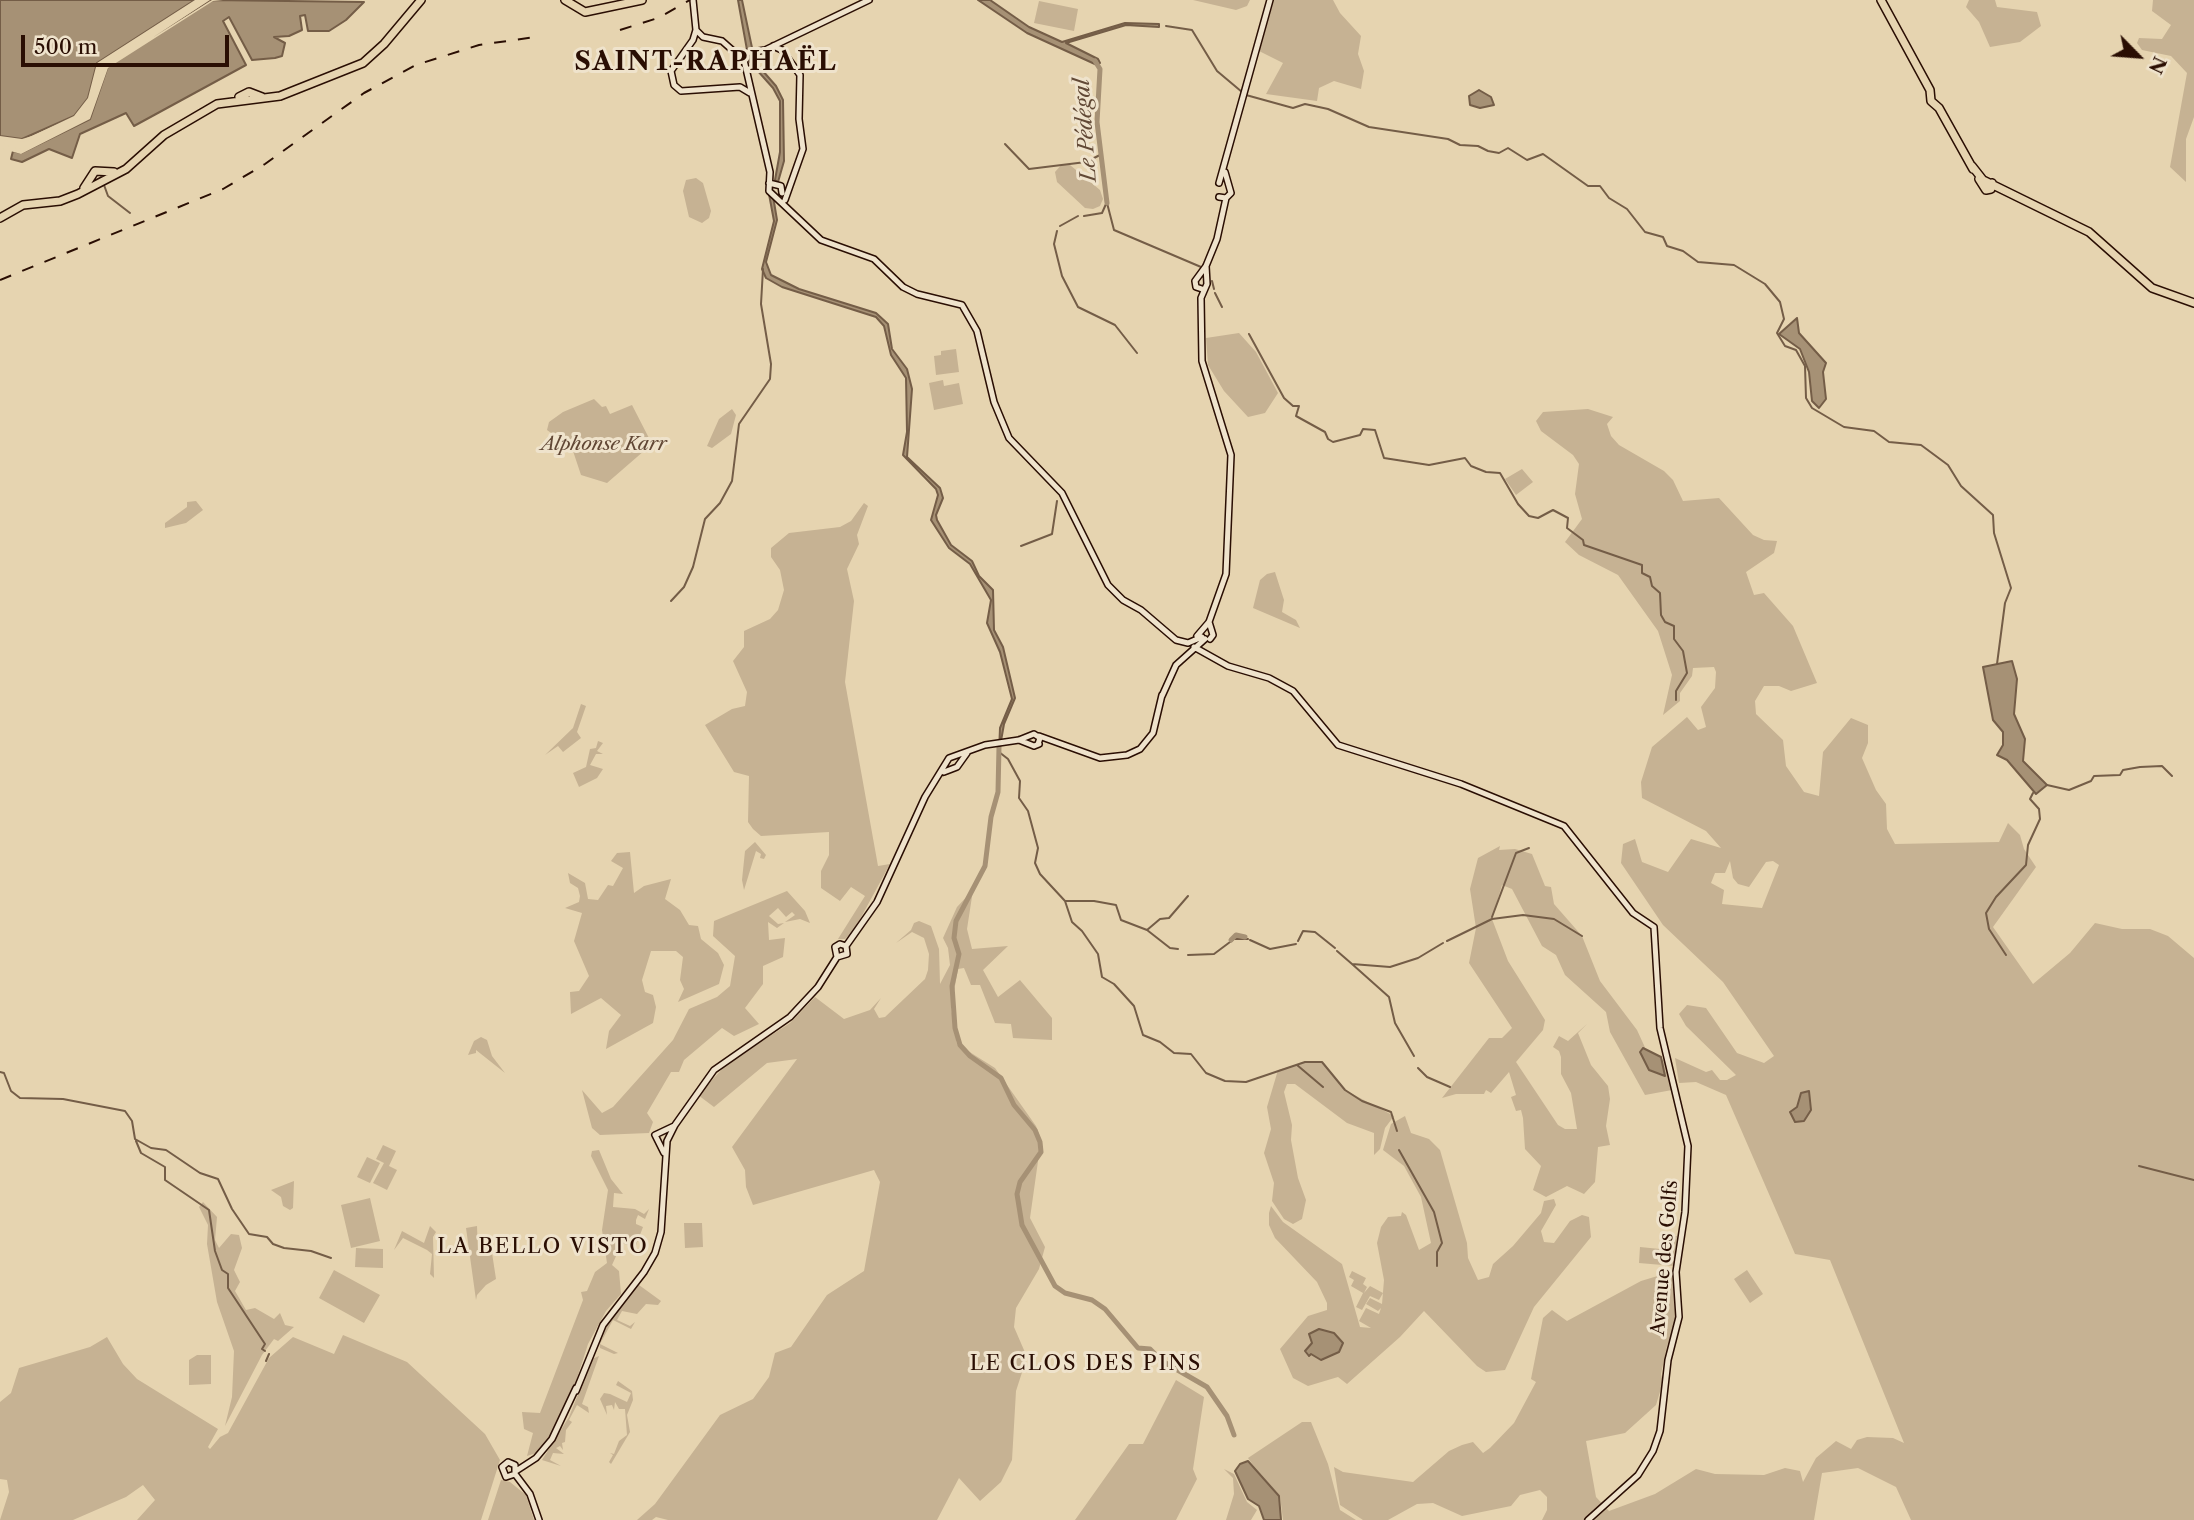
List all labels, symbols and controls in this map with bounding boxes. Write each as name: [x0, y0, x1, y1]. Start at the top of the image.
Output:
scale bar: [24, 21, 233, 65]
north arrow: [2103, 21, 2173, 91]
text: 500 m: [34, 34, 97, 59]
district label: SAINT-RAPHAËL: [576, 46, 836, 78]
text: N: [2144, 53, 2171, 77]
water label: Le Pédégal: [1070, 77, 1102, 183]
park label: Alphonse Karr: [541, 434, 667, 456]
street label: Avenue des Golfs: [1647, 1179, 1683, 1337]
district label: LA BELLO VISTO: [439, 1234, 647, 1260]
district label: LE CLOS DES PINS: [972, 1351, 1200, 1377]

